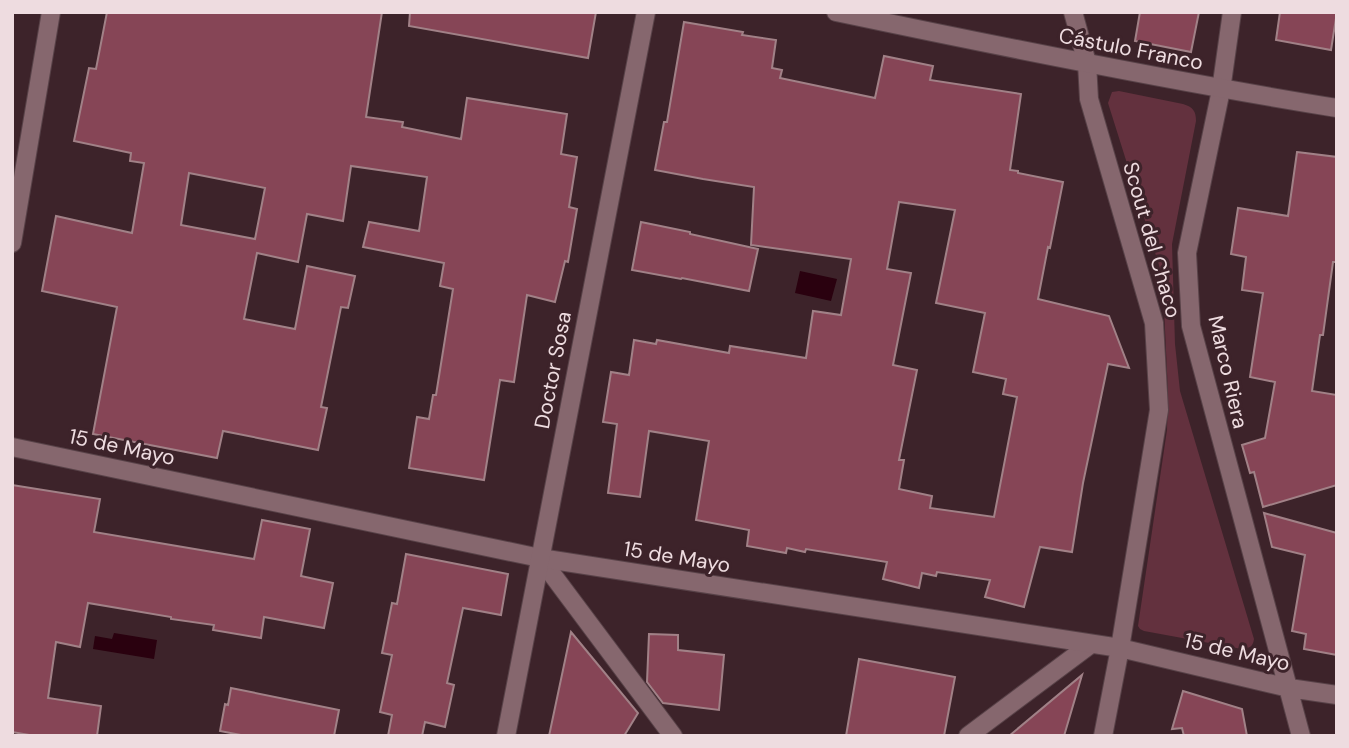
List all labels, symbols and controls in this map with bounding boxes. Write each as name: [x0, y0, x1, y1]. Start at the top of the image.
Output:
street label: Cástulo Franco: [1056, 21, 1206, 77]
street label: Scout del Chaco: [1116, 159, 1188, 321]
street label: Doctor Sosa: [528, 309, 578, 431]
street label: Marco Riera: [1201, 313, 1255, 431]
street label: 15 de Mayo: [66, 422, 178, 472]
street label: 15 de Mayo: [622, 535, 732, 579]
street label: 15 de Mayo: [1181, 626, 1293, 678]

